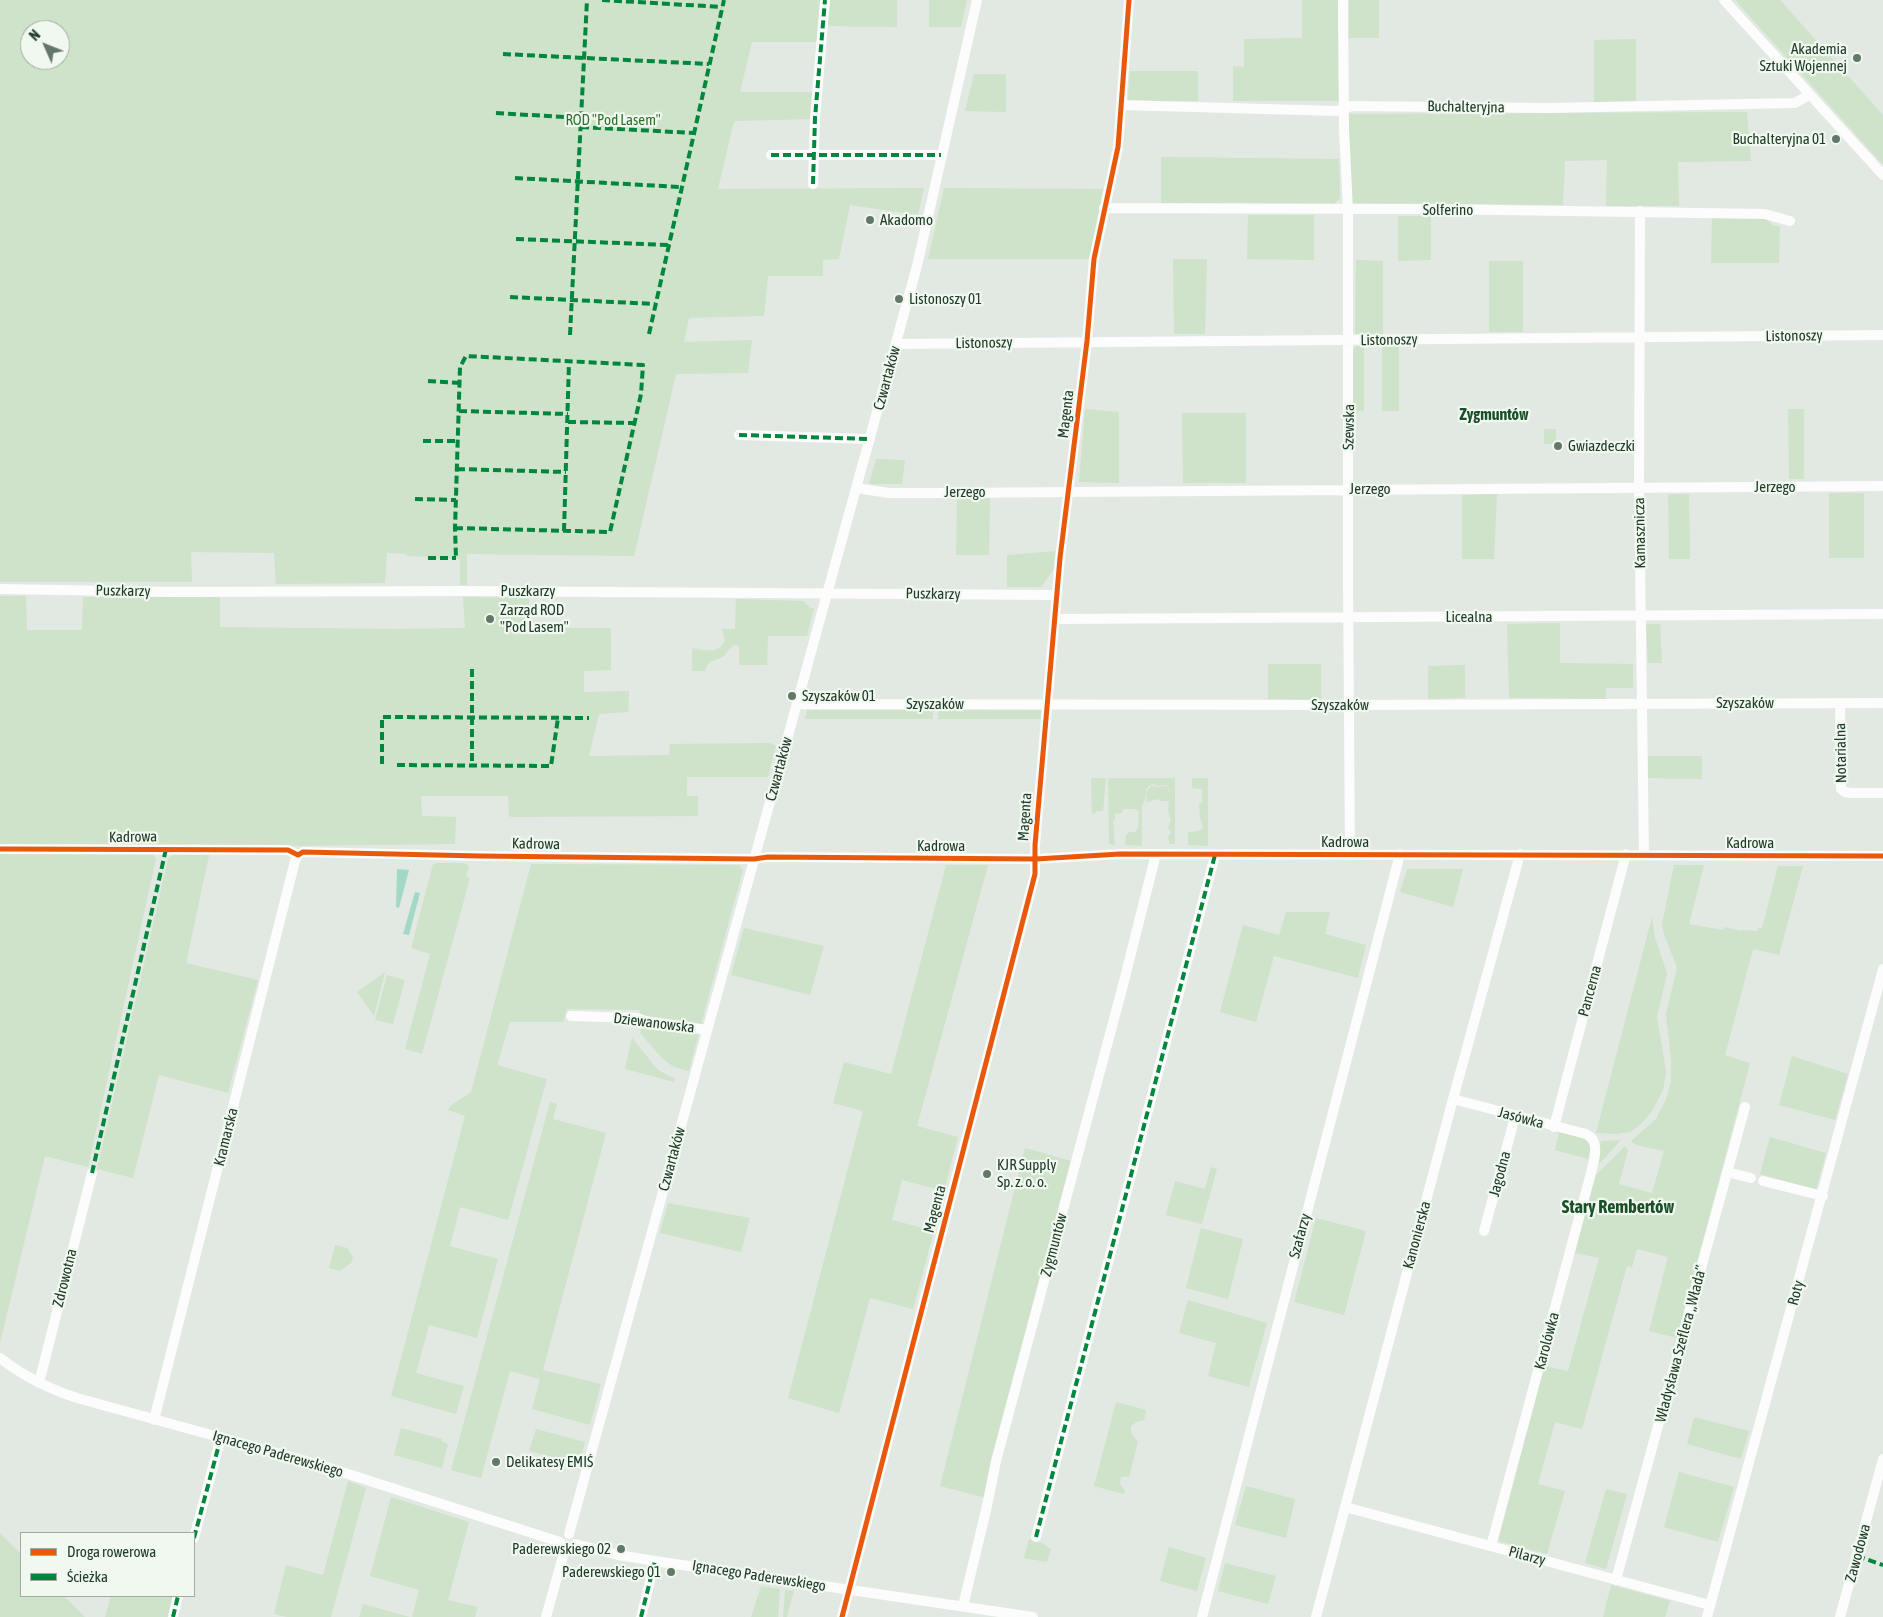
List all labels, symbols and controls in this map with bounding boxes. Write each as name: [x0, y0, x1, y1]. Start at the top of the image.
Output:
north arrow: [20, 20, 70, 70]
text: N: [26, 27, 44, 44]
place label: Akademia Sztuki Wojennej: [1760, 40, 1847, 75]
marker: Akademia Sztuki Wojennej: [1851, 52, 1863, 64]
street label: Buchalteryjna: [1427, 97, 1505, 117]
park label: ROD "Pod Lasem": [565, 111, 661, 129]
place label: Buchalteryjna 01: [1732, 130, 1826, 148]
marker: Buchalteryjna 01: [1830, 133, 1842, 145]
street label: Solferino: [1423, 201, 1473, 219]
place label: Akadomo: [880, 211, 933, 229]
marker: Akadomo: [864, 214, 876, 226]
place label: Listonoszy 01: [909, 290, 982, 308]
marker: Listonoszy 01: [893, 293, 905, 305]
street label: Listonoszy: [1765, 327, 1823, 345]
street label: Listonoszy: [1360, 331, 1418, 349]
street label: Listonoszy: [955, 334, 1013, 352]
street label: Czwartaków: [870, 344, 904, 412]
street label: Magenta: [1054, 389, 1078, 439]
street label: Szewska: [1340, 404, 1358, 450]
district label: Zygmuntów: [1459, 405, 1529, 425]
place label: Gwiazdeczki: [1568, 437, 1635, 455]
marker: Gwiazdeczki: [1552, 440, 1564, 452]
street label: Jerzego: [1754, 478, 1796, 496]
street label: Jerzego: [1349, 480, 1391, 498]
street label: Jerzego: [944, 483, 986, 501]
street label: Kamasznicza: [1630, 497, 1650, 569]
street label: Puszkarzy: [95, 582, 151, 600]
street label: Puszkarzy: [501, 582, 555, 600]
street label: Puszkarzy: [905, 585, 961, 603]
place label: Zarząd ROD "Pod Lasem": [500, 601, 569, 636]
street label: Licealna: [1446, 608, 1492, 626]
marker: Zarząd ROD "Pod Lasem": [484, 613, 496, 625]
place label: Szyszaków 01: [802, 687, 876, 705]
marker: Szyszaków 01: [786, 690, 798, 702]
street label: Szyszaków: [1716, 694, 1774, 712]
street label: Szyszaków: [906, 695, 964, 713]
street label: Szyszaków: [1311, 696, 1369, 714]
street label: Notarialna: [1831, 723, 1851, 783]
street label: Czwartaków: [762, 735, 796, 803]
street label: Magenta: [1014, 792, 1036, 842]
street label: Kadrowa: [109, 828, 157, 846]
street label: Kadrowa: [1321, 833, 1369, 851]
street label: Kadrowa: [1726, 834, 1774, 852]
street label: Kadrowa: [512, 835, 560, 853]
street label: Kadrowa: [917, 837, 965, 855]
street label: Pancerna: [1575, 963, 1605, 1019]
street label: Dziewanowska: [612, 1009, 696, 1037]
street label: Jasówka: [1496, 1103, 1546, 1133]
street label: Kramarska: [210, 1106, 242, 1168]
street label: Czwartaków: [655, 1125, 689, 1193]
street label: Jagodna: [1485, 1149, 1515, 1199]
place label: KJR Supply Sp. z. o. o.: [997, 1156, 1056, 1191]
marker: KJR Supply Sp. z. o. o.: [981, 1168, 993, 1180]
street label: Magenta: [920, 1183, 950, 1235]
district label: Stary Rembertów: [1562, 1196, 1674, 1218]
street label: Kanonierska: [1399, 1199, 1435, 1271]
street label: Zygmuntów: [1037, 1211, 1071, 1279]
street label: Szafarzy: [1285, 1212, 1315, 1260]
street label: Zdrowotna: [49, 1247, 81, 1309]
street label: Władysława Szeflera „Włada”: [1651, 1264, 1711, 1424]
street label: Roty: [1784, 1279, 1808, 1307]
street label: Karolówka: [1531, 1310, 1563, 1372]
street label: Ignacego Paderewskiego: [211, 1427, 345, 1481]
place label: Delikatesy EMIŚ: [506, 1453, 593, 1471]
marker: Delikatesy EMIŚ: [490, 1456, 502, 1468]
street label: Zawodowa: [1842, 1522, 1874, 1584]
legend: [20, 1532, 195, 1597]
place label: Paderewskiego 02: [512, 1540, 611, 1558]
street label: Pilarzy: [1507, 1542, 1547, 1570]
text: Droga rowerowa: [67, 1543, 156, 1560]
marker: Paderewskiego 02: [615, 1543, 627, 1555]
street label: Ignacego Paderewskiego: [691, 1557, 827, 1595]
place label: Paderewskiego 01: [562, 1563, 661, 1581]
marker: Paderewskiego 01: [665, 1566, 677, 1578]
text: Ścieżka: [67, 1568, 108, 1585]

